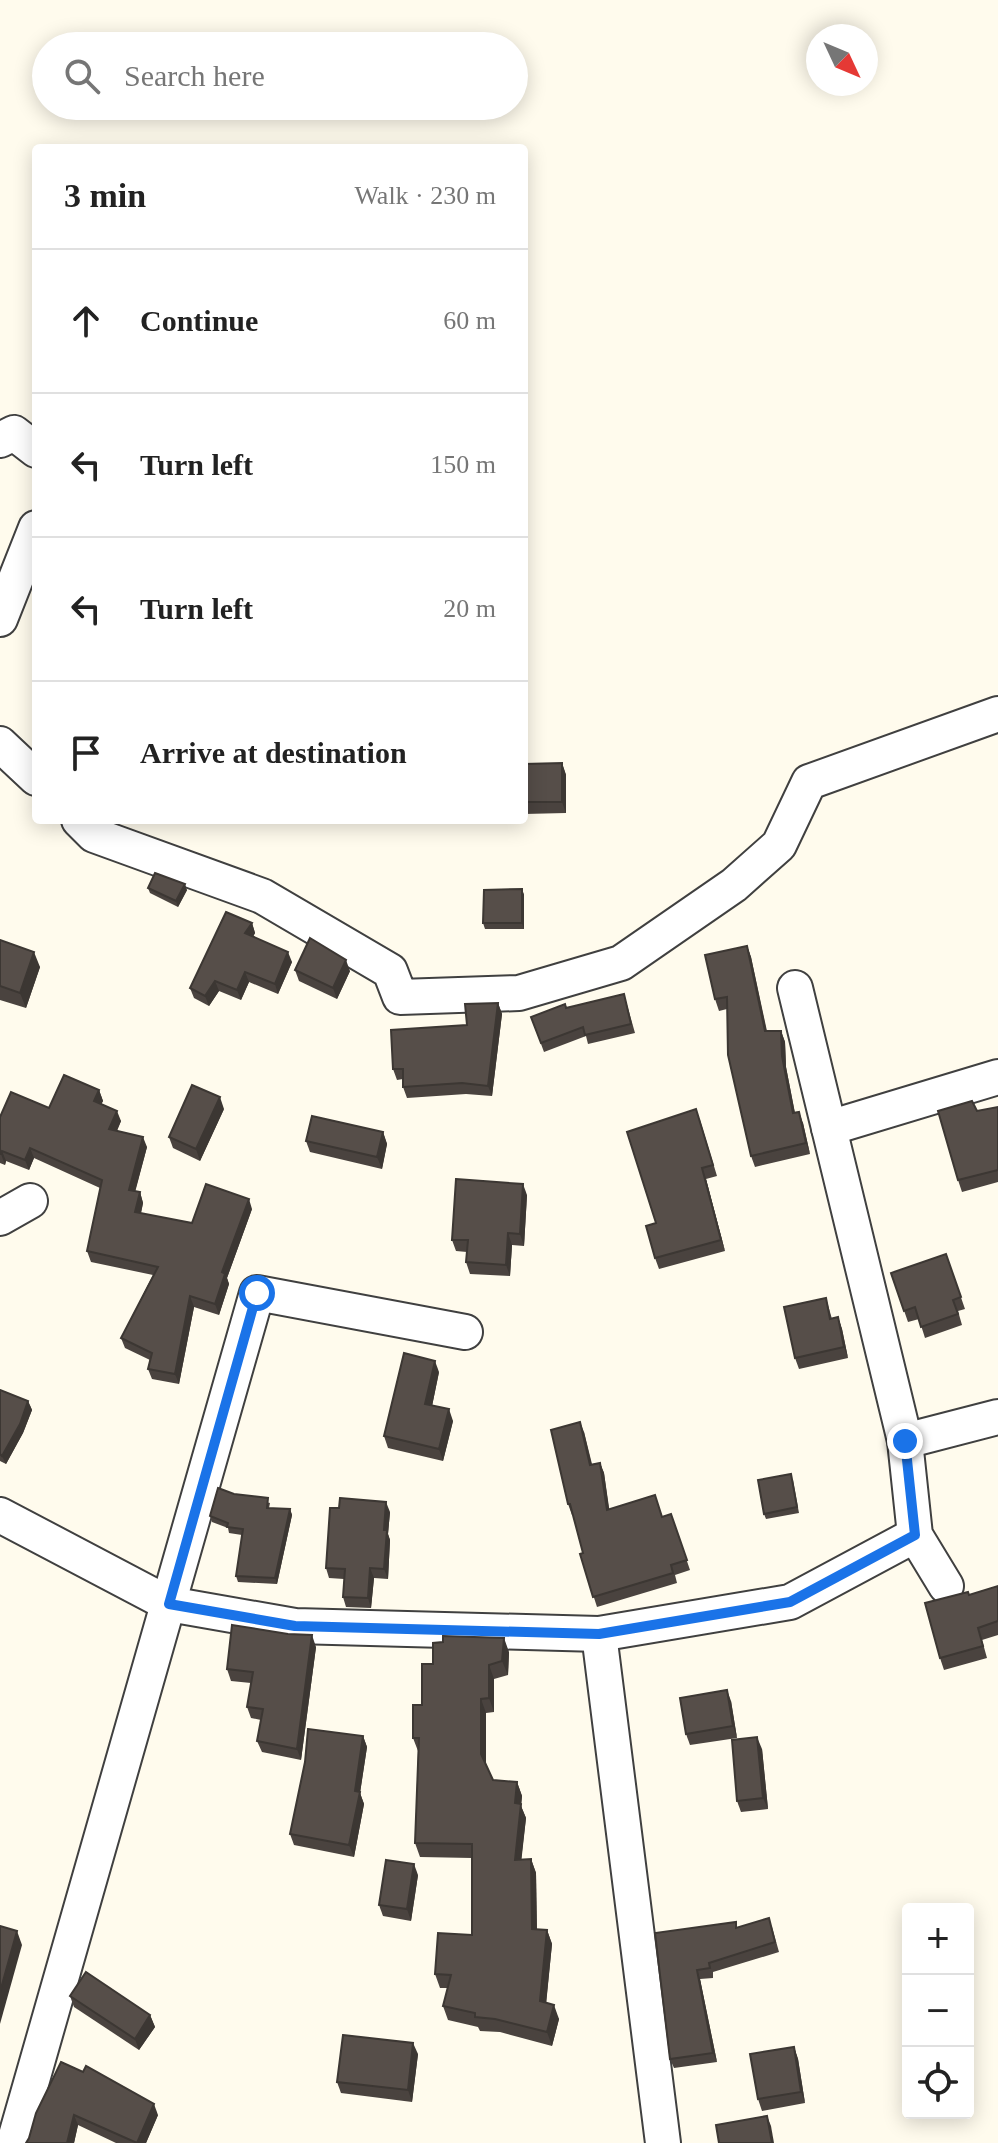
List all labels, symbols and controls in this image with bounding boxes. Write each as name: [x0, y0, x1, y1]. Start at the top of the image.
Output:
north arrow: [806, 24, 878, 96]
search box: [32, 32, 528, 120]
icon: search: [60, 54, 104, 98]
text: Search here: [124, 59, 265, 92]
text: 3 min: [64, 177, 146, 214]
text: Walk · 230 m: [354, 181, 496, 210]
icon: ahead: [64, 299, 108, 343]
text: Continue: [140, 304, 258, 337]
text: 60 m: [443, 306, 496, 335]
icon: left: [64, 443, 108, 487]
text: Turn left: [140, 448, 253, 481]
text: 150 m: [430, 450, 496, 479]
icon: left: [64, 587, 108, 631]
text: Turn left: [140, 592, 253, 625]
text: 20 m: [443, 594, 496, 623]
icon: arrive: [64, 731, 108, 775]
text: Arrive at destination: [140, 736, 407, 769]
route start: [239, 1275, 275, 1311]
route end: [887, 1423, 923, 1459]
map controls: [902, 1903, 974, 2119]
button: +: [902, 1903, 974, 1975]
button: −: [902, 1975, 974, 2047]
button: locate: [902, 2047, 974, 2119]

